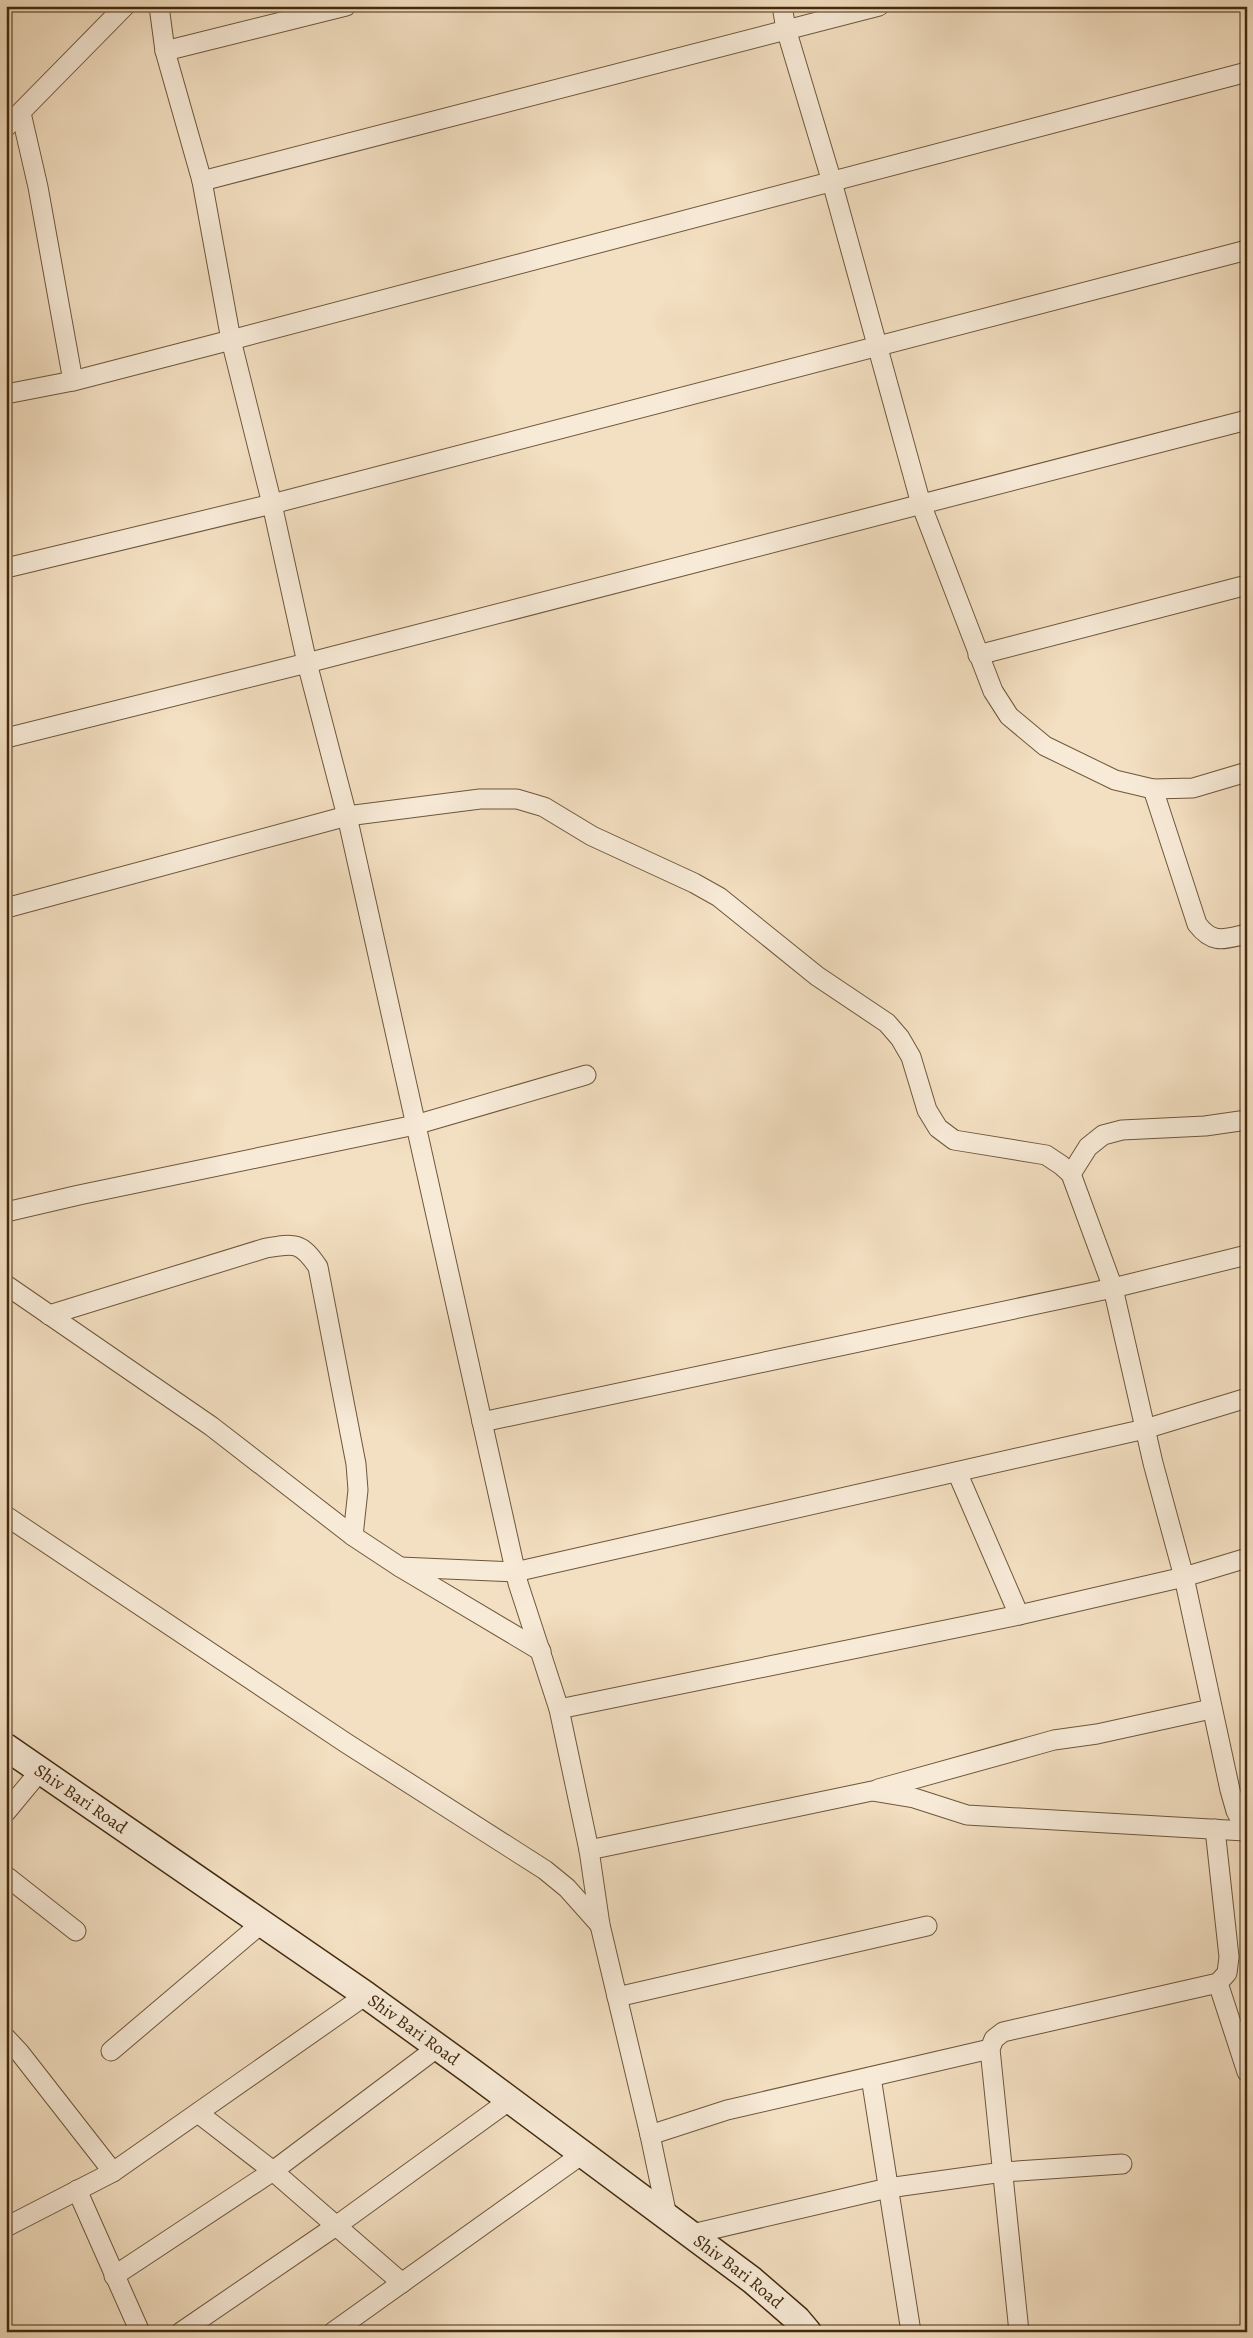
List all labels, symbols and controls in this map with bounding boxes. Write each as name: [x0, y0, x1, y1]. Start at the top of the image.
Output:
street label: Shiv Bari Road: [30, 1758, 132, 1839]
street label: Shiv Bari Road: [363, 1988, 465, 2071]
street label: Shiv Bari Road: [689, 2229, 789, 2314]

